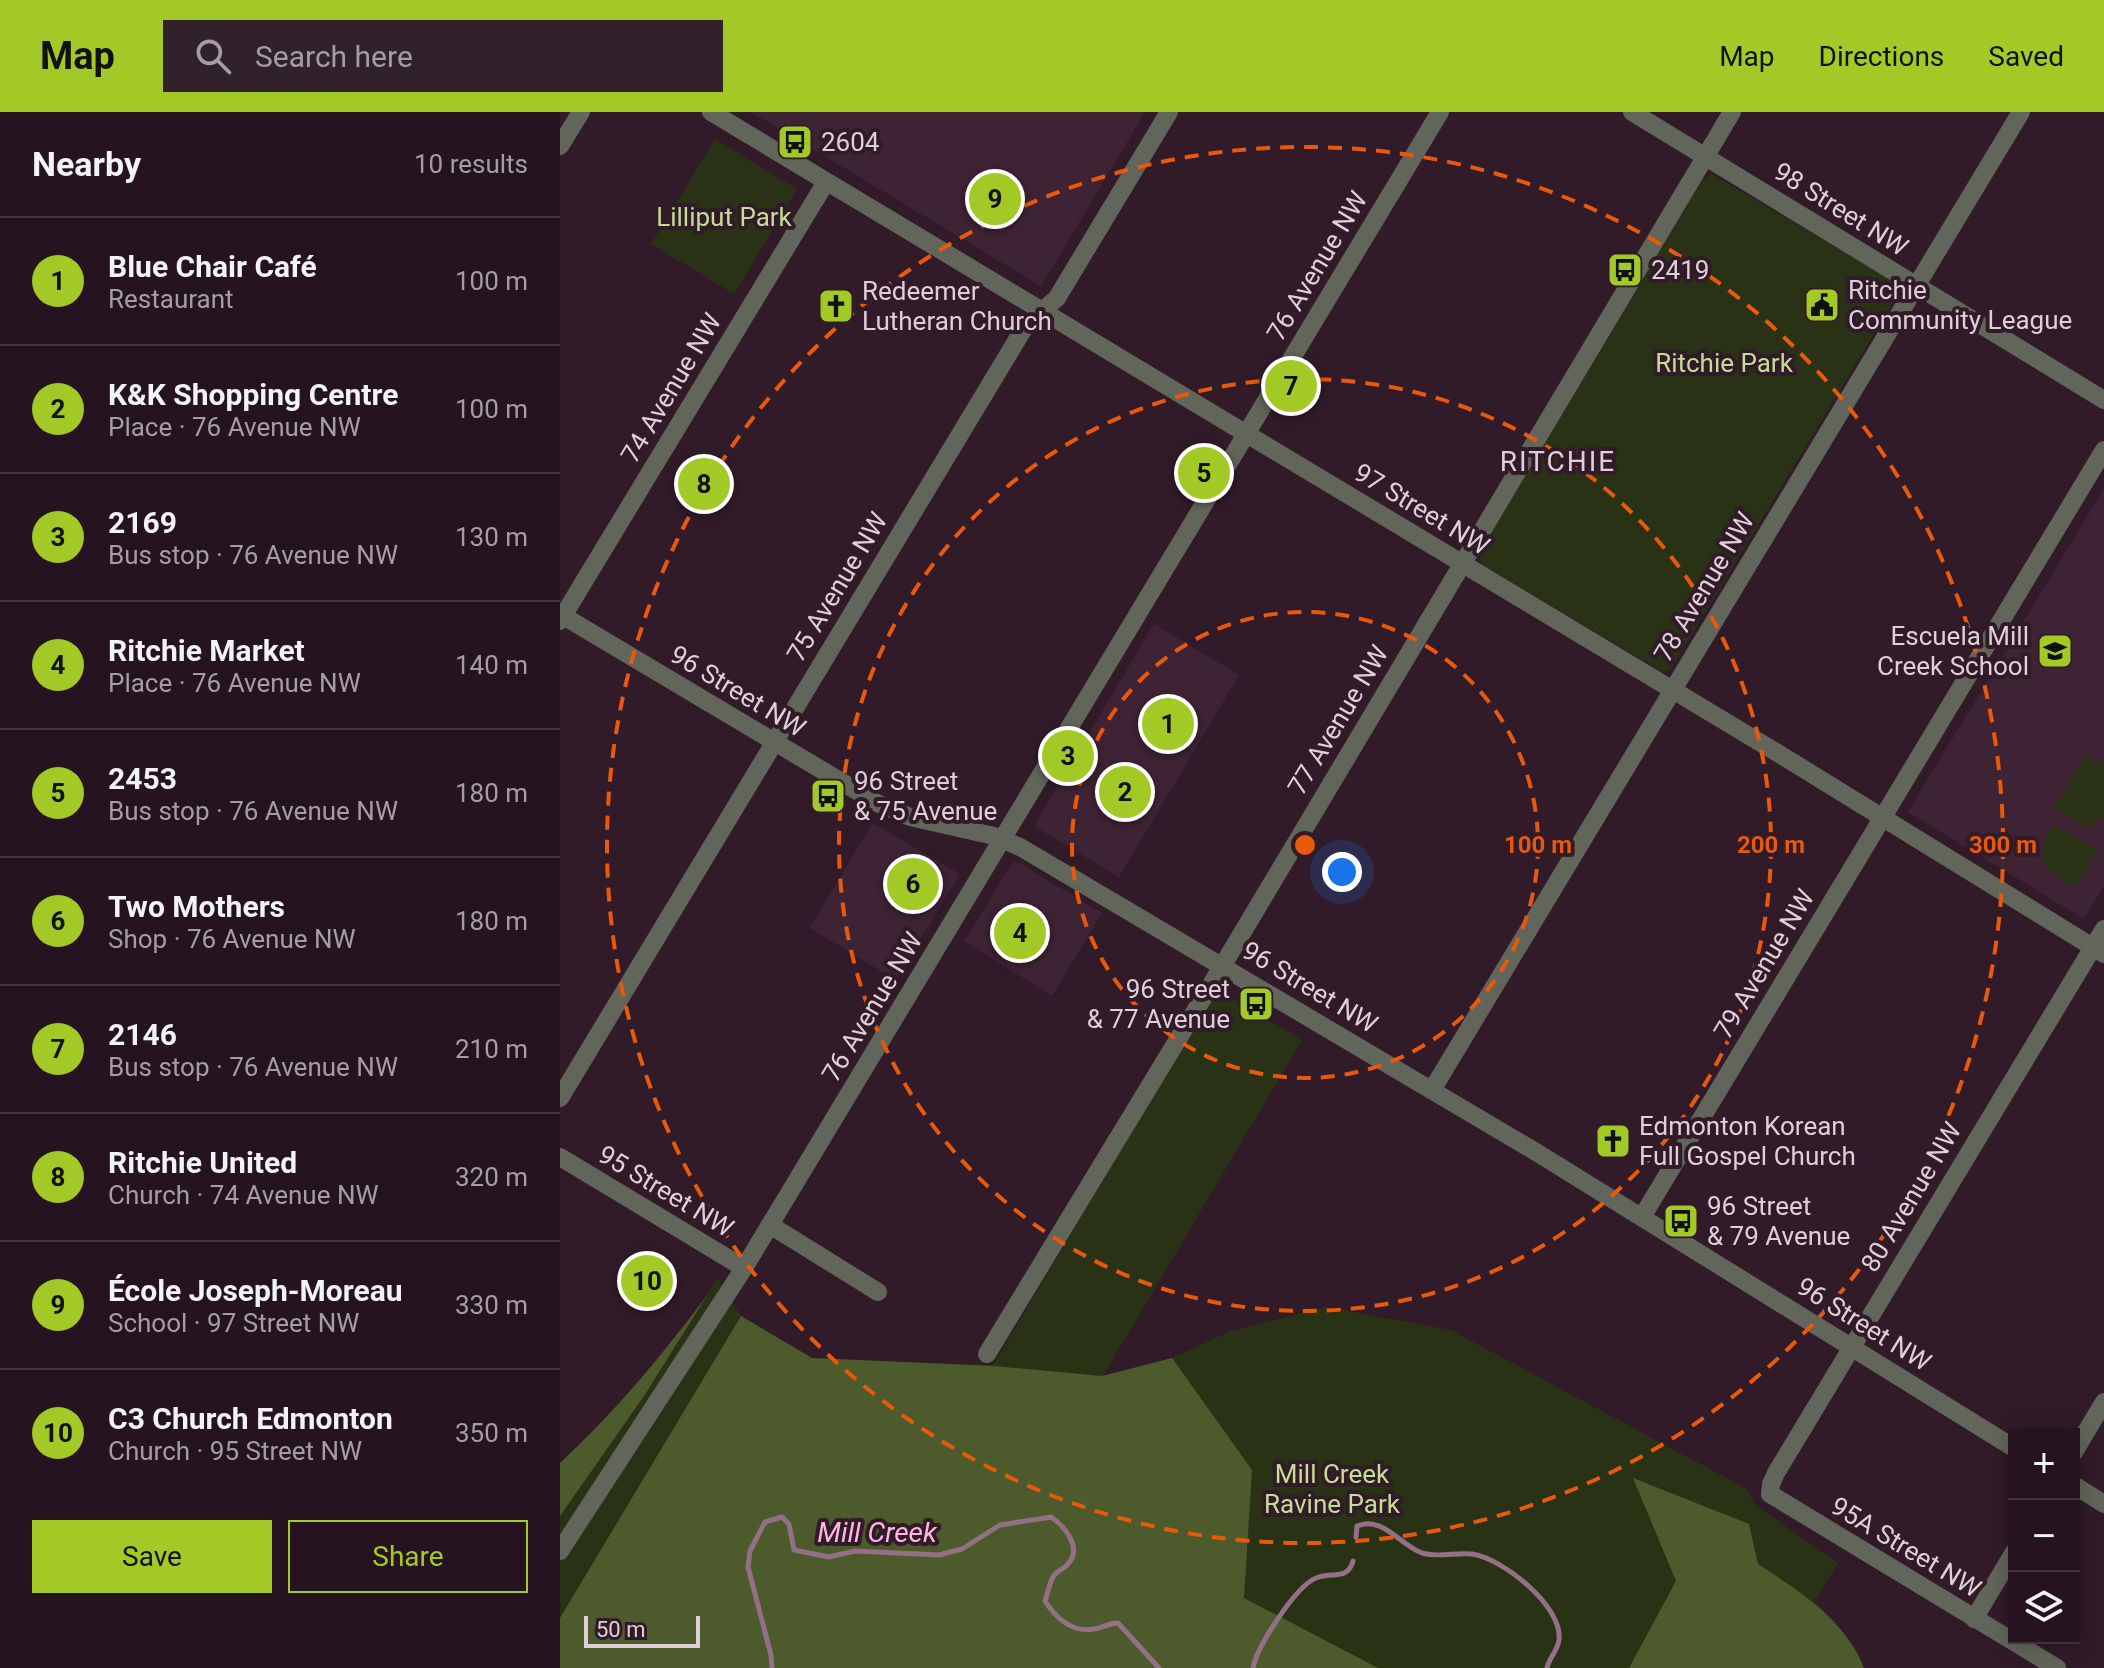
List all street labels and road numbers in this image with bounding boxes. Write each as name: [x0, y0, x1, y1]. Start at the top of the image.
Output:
street label: 98 Street NW: [1768, 156, 1914, 262]
street label: 76 Avenue NW: [1261, 186, 1373, 346]
street label: 74 Avenue NW: [615, 308, 727, 468]
street label: 97 Street NW: [1349, 457, 1495, 561]
street label: 75 Avenue NW: [781, 507, 893, 667]
street label: 78 Avenue NW: [1648, 507, 1760, 667]
street label: 96 Street NW: [665, 639, 811, 743]
street label: 77 Avenue NW: [1282, 640, 1394, 800]
street label: 79 Avenue NW: [1708, 884, 1820, 1044]
street label: 76 Avenue NW: [816, 927, 928, 1087]
street label: 96 Street NW: [1237, 935, 1383, 1039]
street label: 80 Avenue NW: [1855, 1117, 1967, 1277]
street label: 95 Street NW: [593, 1139, 739, 1243]
street label: 96 Street NW: [1791, 1271, 1937, 1377]
street label: 95A Street NW: [1826, 1491, 1986, 1603]

